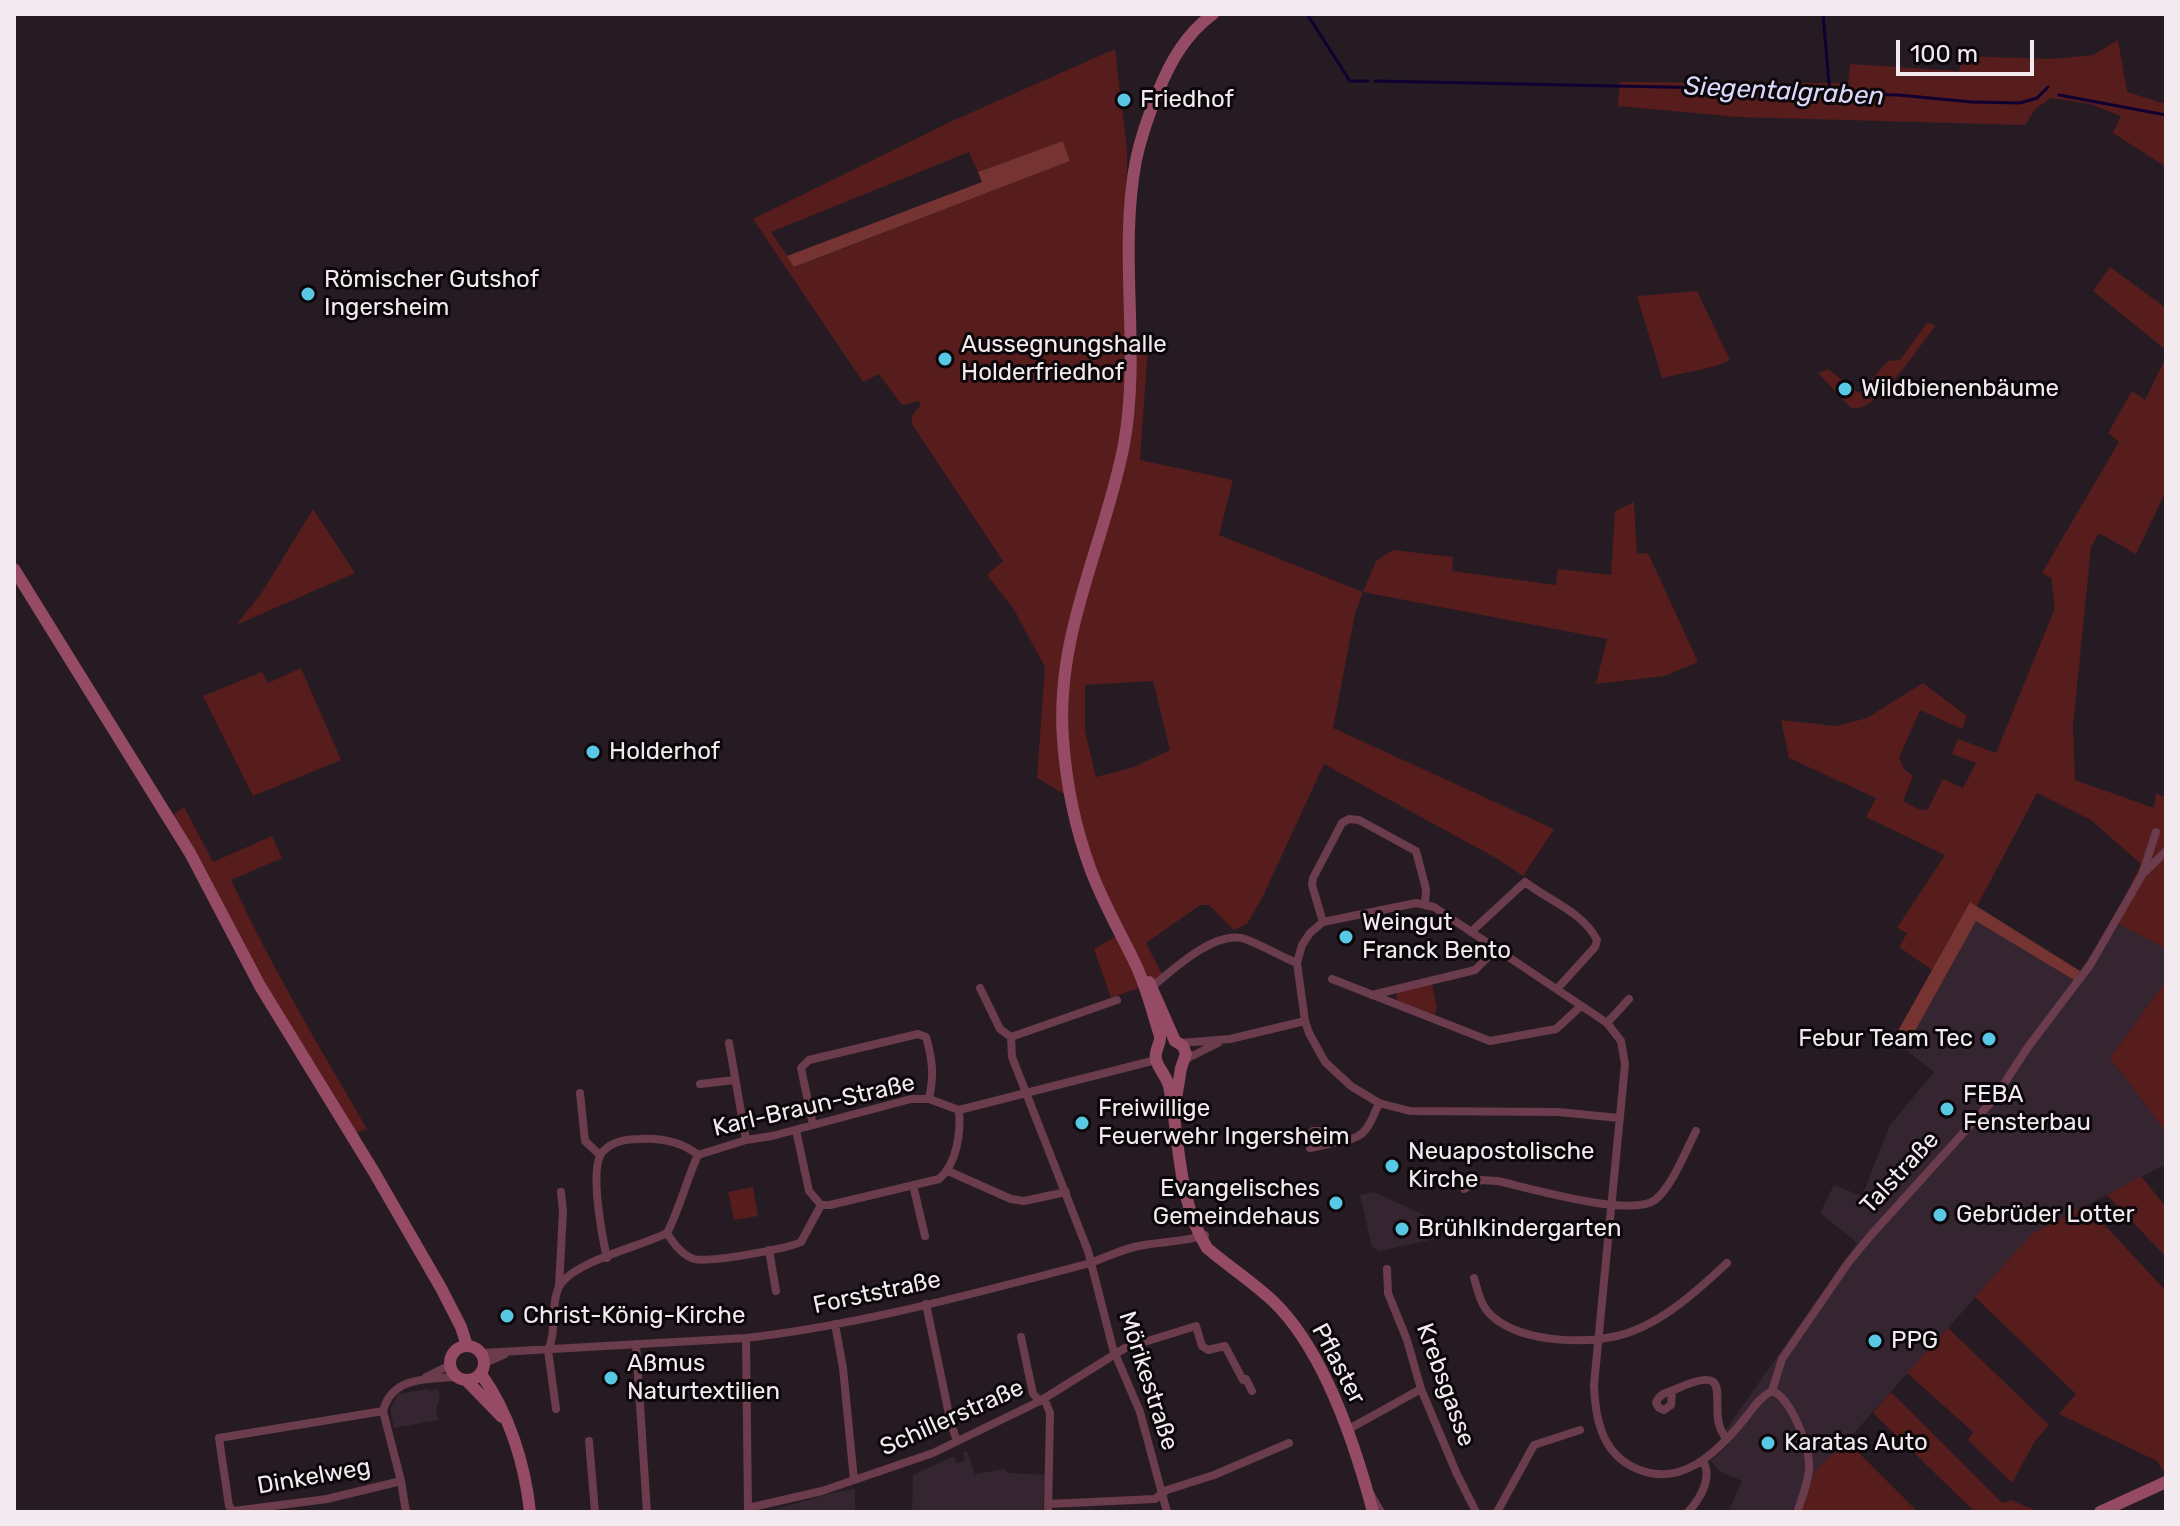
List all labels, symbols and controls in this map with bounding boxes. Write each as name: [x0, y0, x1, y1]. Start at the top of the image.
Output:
scale bar: [1900, 24, 2038, 74]
text: 100 m: [1910, 40, 1978, 68]
water label: Siegentalgraben: [1683, 71, 1885, 113]
place label: Friedhof: [1140, 86, 1234, 114]
marker: Friedhof: [1115, 91, 1133, 109]
place label: Römischer Gutshof Ingersheim: [324, 266, 539, 322]
marker: Römischer Gutshof Ingersheim: [299, 285, 317, 303]
place label: Aussegnungshalle Holderfriedhof: [961, 331, 1167, 387]
marker: Aussegnungshalle Holderfriedhof: [936, 350, 954, 368]
place label: Wildbienenbäume: [1861, 375, 2059, 403]
marker: Wildbienenbäume: [1836, 380, 1854, 398]
place label: Holderhof: [609, 738, 720, 766]
marker: Holderhof: [584, 743, 602, 761]
place label: Weingut Franck Bento: [1362, 909, 1511, 965]
marker: Weingut Franck Bento: [1337, 928, 1355, 946]
place label: Febur Team Tec: [1798, 1025, 1973, 1053]
marker: Febur Team Tec: [1980, 1030, 1998, 1048]
street label: Karl-Braun-Straße: [710, 1069, 918, 1143]
place label: FEBA Fensterbau: [1963, 1081, 2091, 1137]
place label: Freiwillige Feuerwehr Ingersheim: [1098, 1095, 1350, 1151]
marker: FEBA Fensterbau: [1938, 1100, 1956, 1118]
marker: Freiwillige Feuerwehr Ingersheim: [1073, 1114, 1091, 1132]
street label: Talstraße: [1855, 1126, 1945, 1220]
place label: Neuapostolische Kirche: [1408, 1138, 1594, 1194]
marker: Neuapostolische Kirche: [1383, 1157, 1401, 1175]
place label: Evangelisches Gemeindehaus: [1153, 1175, 1320, 1231]
marker: Evangelisches Gemeindehaus: [1327, 1194, 1345, 1212]
place label: Gebrüder Lotter: [1956, 1201, 2135, 1229]
marker: Gebrüder Lotter: [1931, 1206, 1949, 1224]
place label: Brühlkindergarten: [1418, 1215, 1621, 1243]
marker: Brühlkindergarten: [1393, 1220, 1411, 1238]
street label: Forststraße: [811, 1265, 943, 1321]
place label: Christ-König-Kirche: [523, 1302, 745, 1330]
marker: Christ-König-Kirche: [498, 1307, 516, 1325]
street label: Mörikestraße: [1112, 1308, 1184, 1454]
street label: Pflaster: [1305, 1319, 1371, 1409]
street label: Krebsgasse: [1409, 1320, 1481, 1450]
place label: PPG: [1891, 1327, 1938, 1355]
marker: PPG: [1866, 1332, 1884, 1350]
place label: Aßmus Naturtextilien: [627, 1350, 780, 1406]
marker: Aßmus Naturtextilien: [602, 1369, 620, 1387]
street label: Schillerstraße: [876, 1373, 1028, 1463]
place label: Karatas Auto: [1784, 1429, 1928, 1457]
marker: Karatas Auto: [1759, 1434, 1777, 1452]
street label: Dinkelweg: [255, 1453, 373, 1501]

